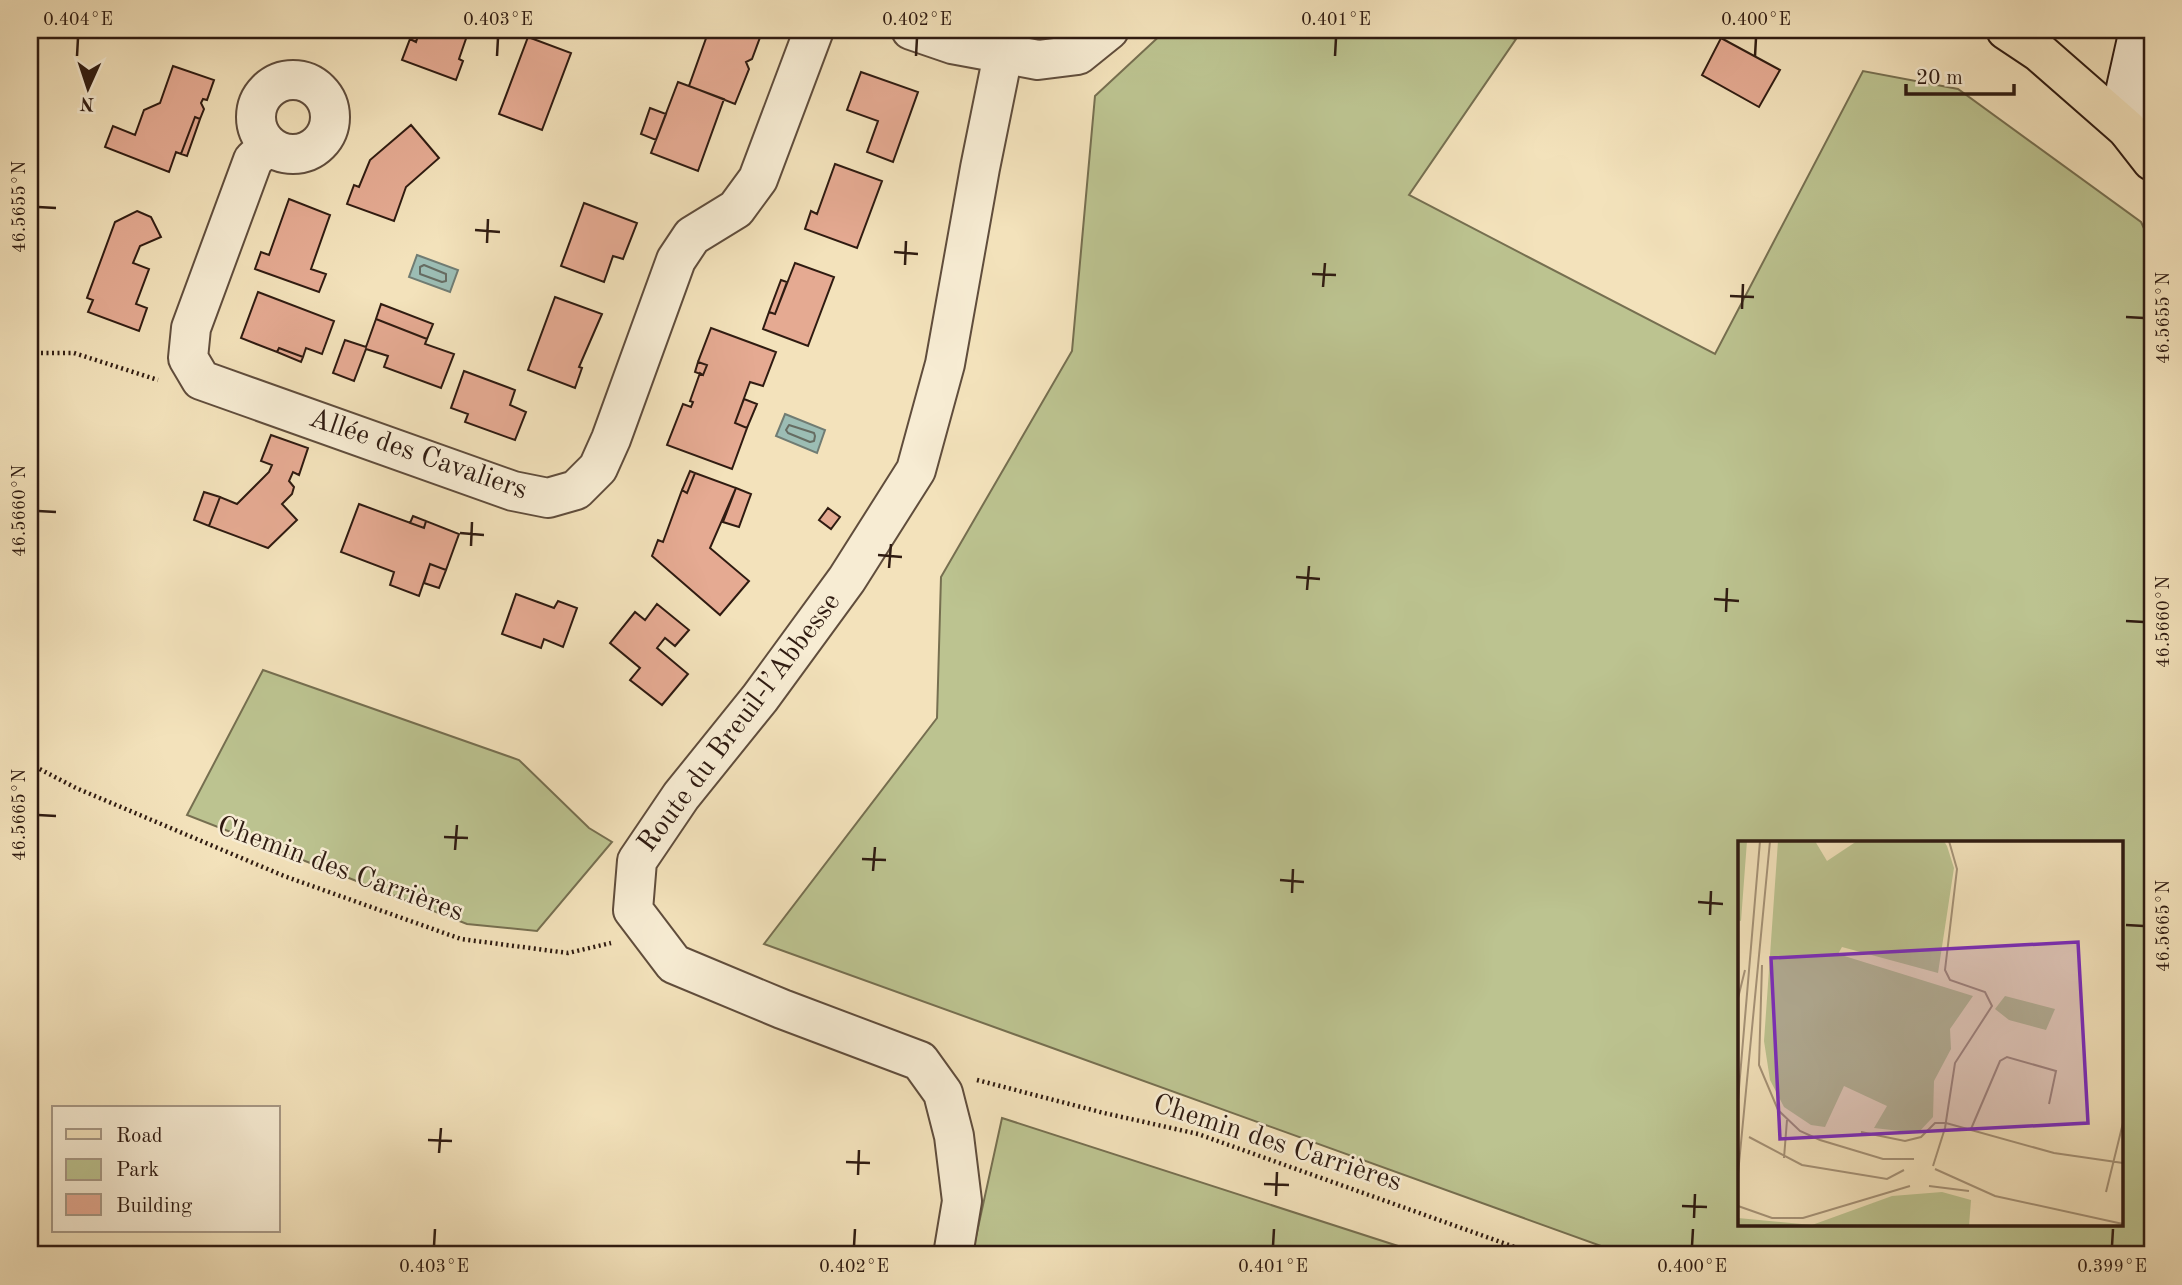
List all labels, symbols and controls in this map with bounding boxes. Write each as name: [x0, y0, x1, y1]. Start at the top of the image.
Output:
text: 0.404°E: [43, 11, 113, 29]
text: 0.403°E: [463, 11, 533, 29]
text: 0.402°E: [882, 11, 952, 29]
text: 0.401°E: [1301, 11, 1371, 29]
text: 0.400°E: [1721, 11, 1791, 29]
north arrow: [52, 52, 122, 122]
scale bar: [1906, 52, 2014, 96]
text: 20 m: [1916, 68, 1963, 89]
text: N: [79, 93, 95, 112]
text: 46.5655°N: [11, 161, 29, 253]
text: 46.5655°N: [2155, 272, 2173, 364]
street label: Allée des Cavaliers: [305, 405, 531, 505]
text: 46.5660°N: [11, 465, 29, 557]
text: 46.5660°N: [2155, 576, 2173, 668]
street label: Route du Breuil-l’Abbesse: [634, 588, 846, 858]
text: 46.5665°N: [11, 769, 29, 861]
street label: Chemin des Carrières: [213, 812, 467, 928]
inset map: [1738, 841, 2122, 1226]
text: 46.5665°N: [2155, 880, 2173, 972]
street label: Chemin des Carrières: [1149, 1091, 1405, 1197]
legend: [52, 1106, 280, 1232]
text: Road: [116, 1126, 163, 1147]
text: Park: [116, 1160, 159, 1181]
text: Building: [116, 1196, 193, 1217]
text: 0.403°E: [399, 1258, 469, 1276]
text: 0.402°E: [819, 1258, 889, 1276]
text: 0.401°E: [1238, 1258, 1308, 1276]
text: 0.400°E: [1657, 1258, 1727, 1276]
text: 0.399°E: [2077, 1258, 2147, 1276]

